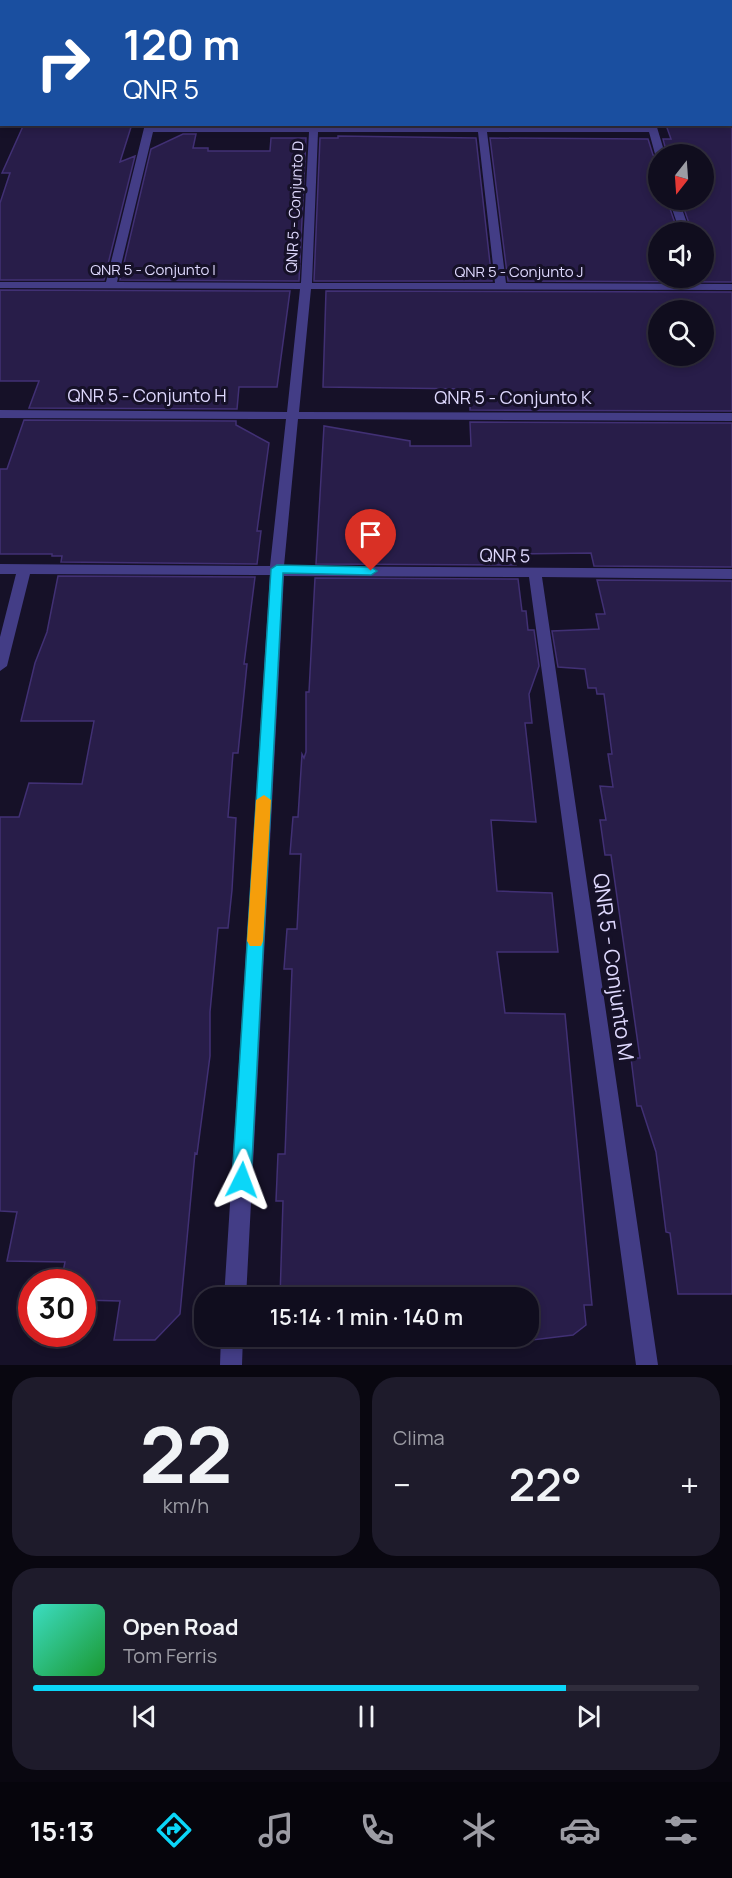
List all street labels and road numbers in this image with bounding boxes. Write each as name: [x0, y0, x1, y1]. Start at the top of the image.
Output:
street label: QNR 5 - Conjunto D: [281, 140, 308, 274]
street label: QNR 5 - Conjunto I: [90, 259, 216, 280]
street label: QNR 5 - Conjunto J: [454, 261, 584, 282]
street label: QNR 5 - Conjunto H: [68, 383, 226, 407]
street label: QNR 5 - Conjunto K: [434, 385, 592, 409]
street label: QNR 5: [479, 543, 531, 567]
street label: QNR 5 - Conjunto M: [587, 871, 641, 1062]

